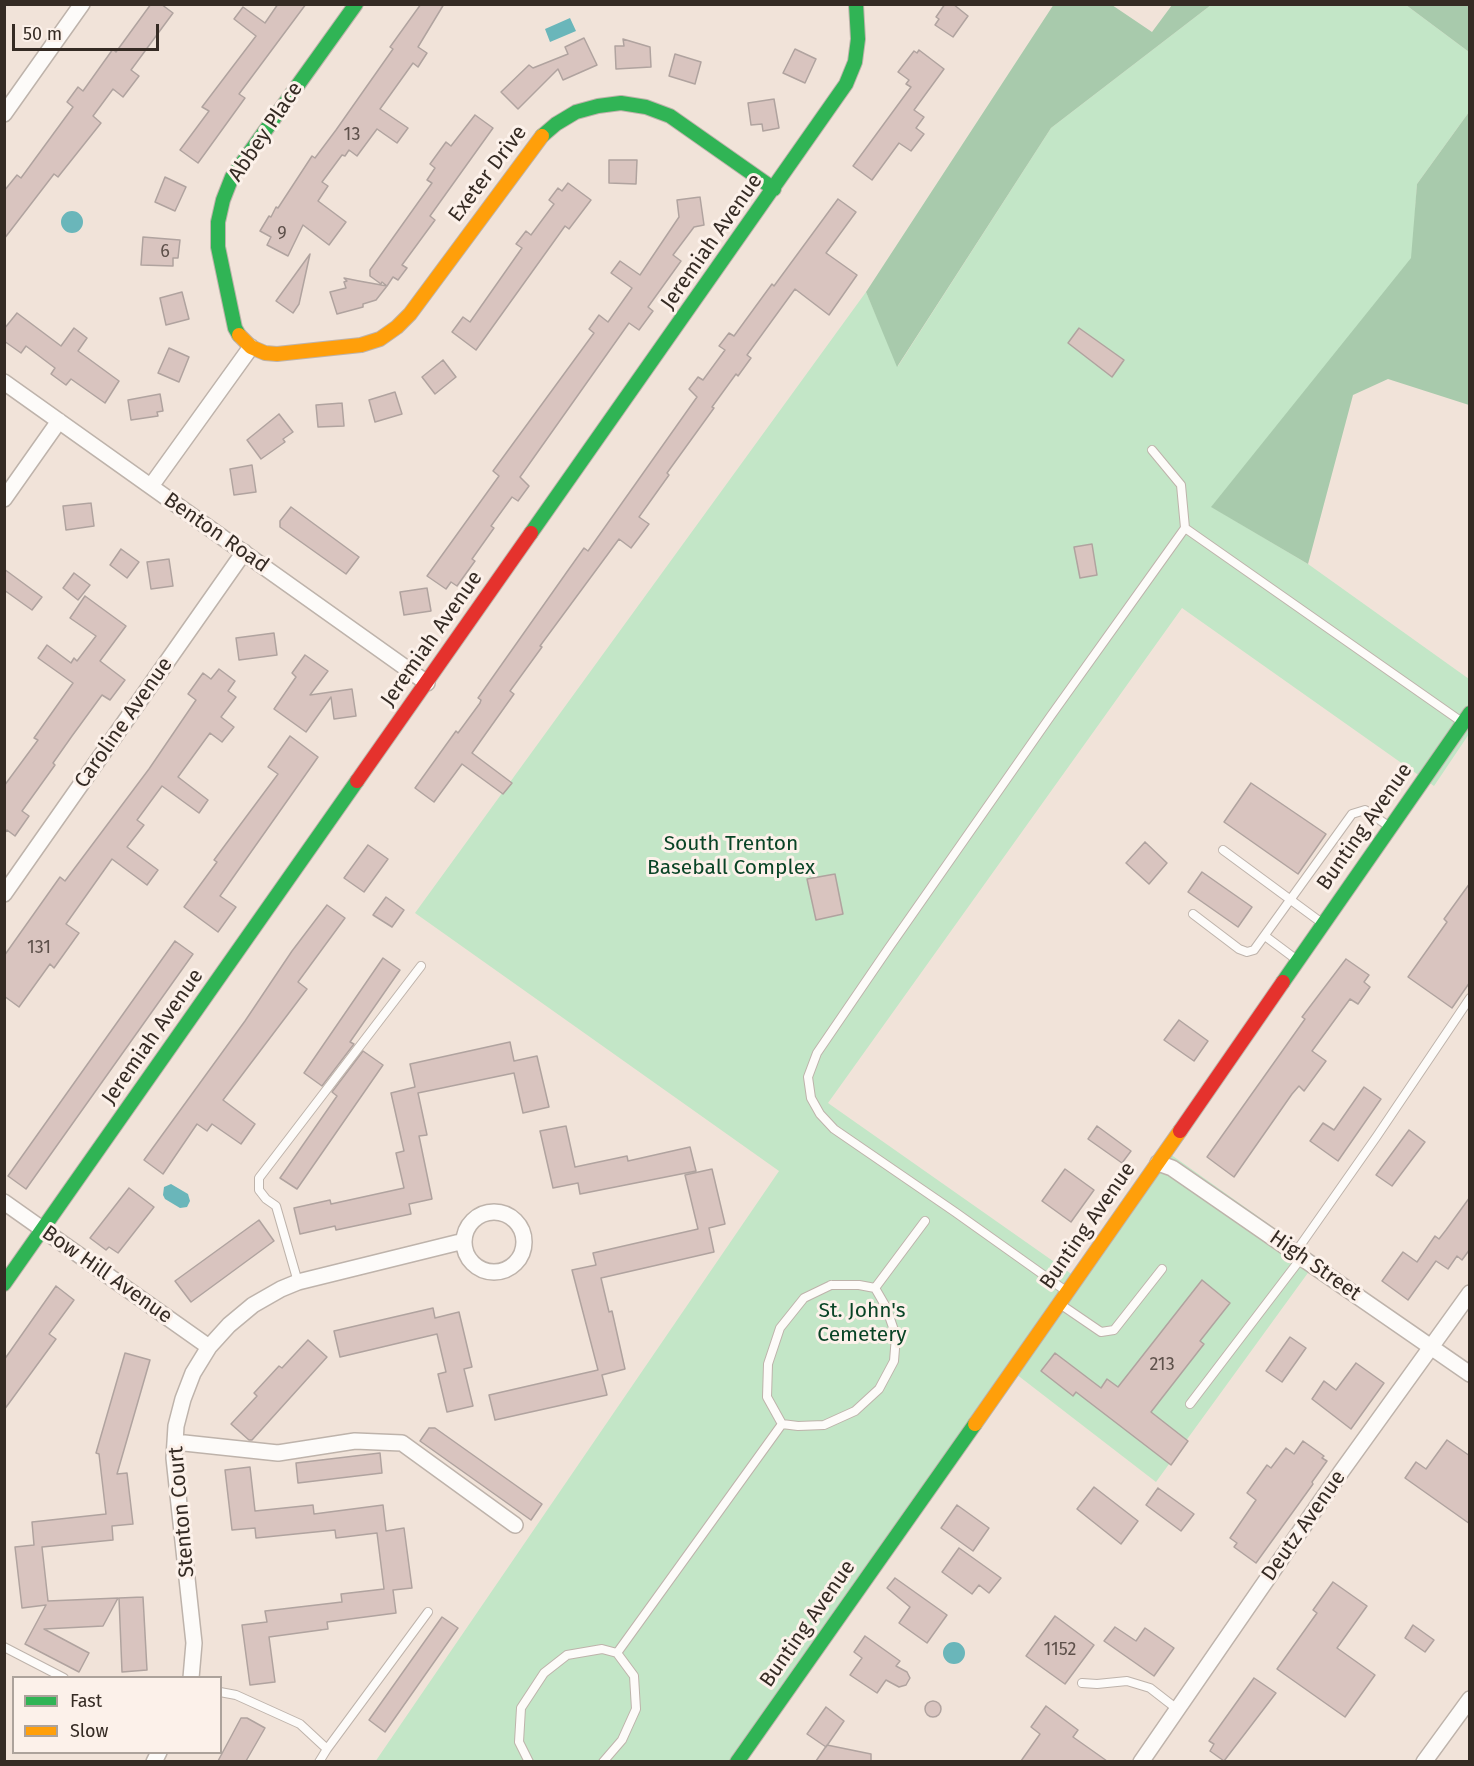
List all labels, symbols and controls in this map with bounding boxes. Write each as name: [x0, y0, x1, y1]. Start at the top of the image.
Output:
scale bar: [15, 12, 162, 50]
text: 50 m: [23, 23, 62, 45]
street label: Abbey Place: [223, 77, 309, 187]
street label: Exeter Drive: [444, 121, 532, 227]
house number: 13: [344, 124, 360, 146]
street label: Jeremiah Avenue: [656, 169, 768, 315]
house number: 9: [277, 223, 287, 245]
house number: 6: [160, 241, 170, 263]
street label: Benton Road: [159, 488, 273, 578]
street label: Jeremiah Avenue: [376, 566, 488, 712]
street label: Caroline Avenue: [70, 653, 178, 793]
street label: Bunting Avenue: [1312, 759, 1418, 895]
park label: South Trenton Baseball Complex: [647, 831, 815, 881]
house number: 131: [27, 937, 51, 959]
street label: Jeremiah Avenue: [97, 964, 209, 1110]
street label: Bunting Avenue: [1035, 1158, 1141, 1294]
street label: Bow Hill Avenue: [37, 1221, 177, 1329]
street label: High Street: [1264, 1225, 1366, 1307]
park label: St. John's Cemetery: [817, 1298, 907, 1348]
house number: 213: [1149, 1354, 1175, 1376]
street label: Stenton Court: [164, 1445, 200, 1579]
street label: Deutz Avenue: [1257, 1466, 1351, 1586]
street label: Bunting Avenue: [755, 1556, 861, 1692]
house number: 1152: [1043, 1639, 1077, 1661]
legend: [12, 1676, 222, 1754]
text: Fast: [70, 1690, 102, 1712]
text: Slow: [70, 1720, 108, 1742]

